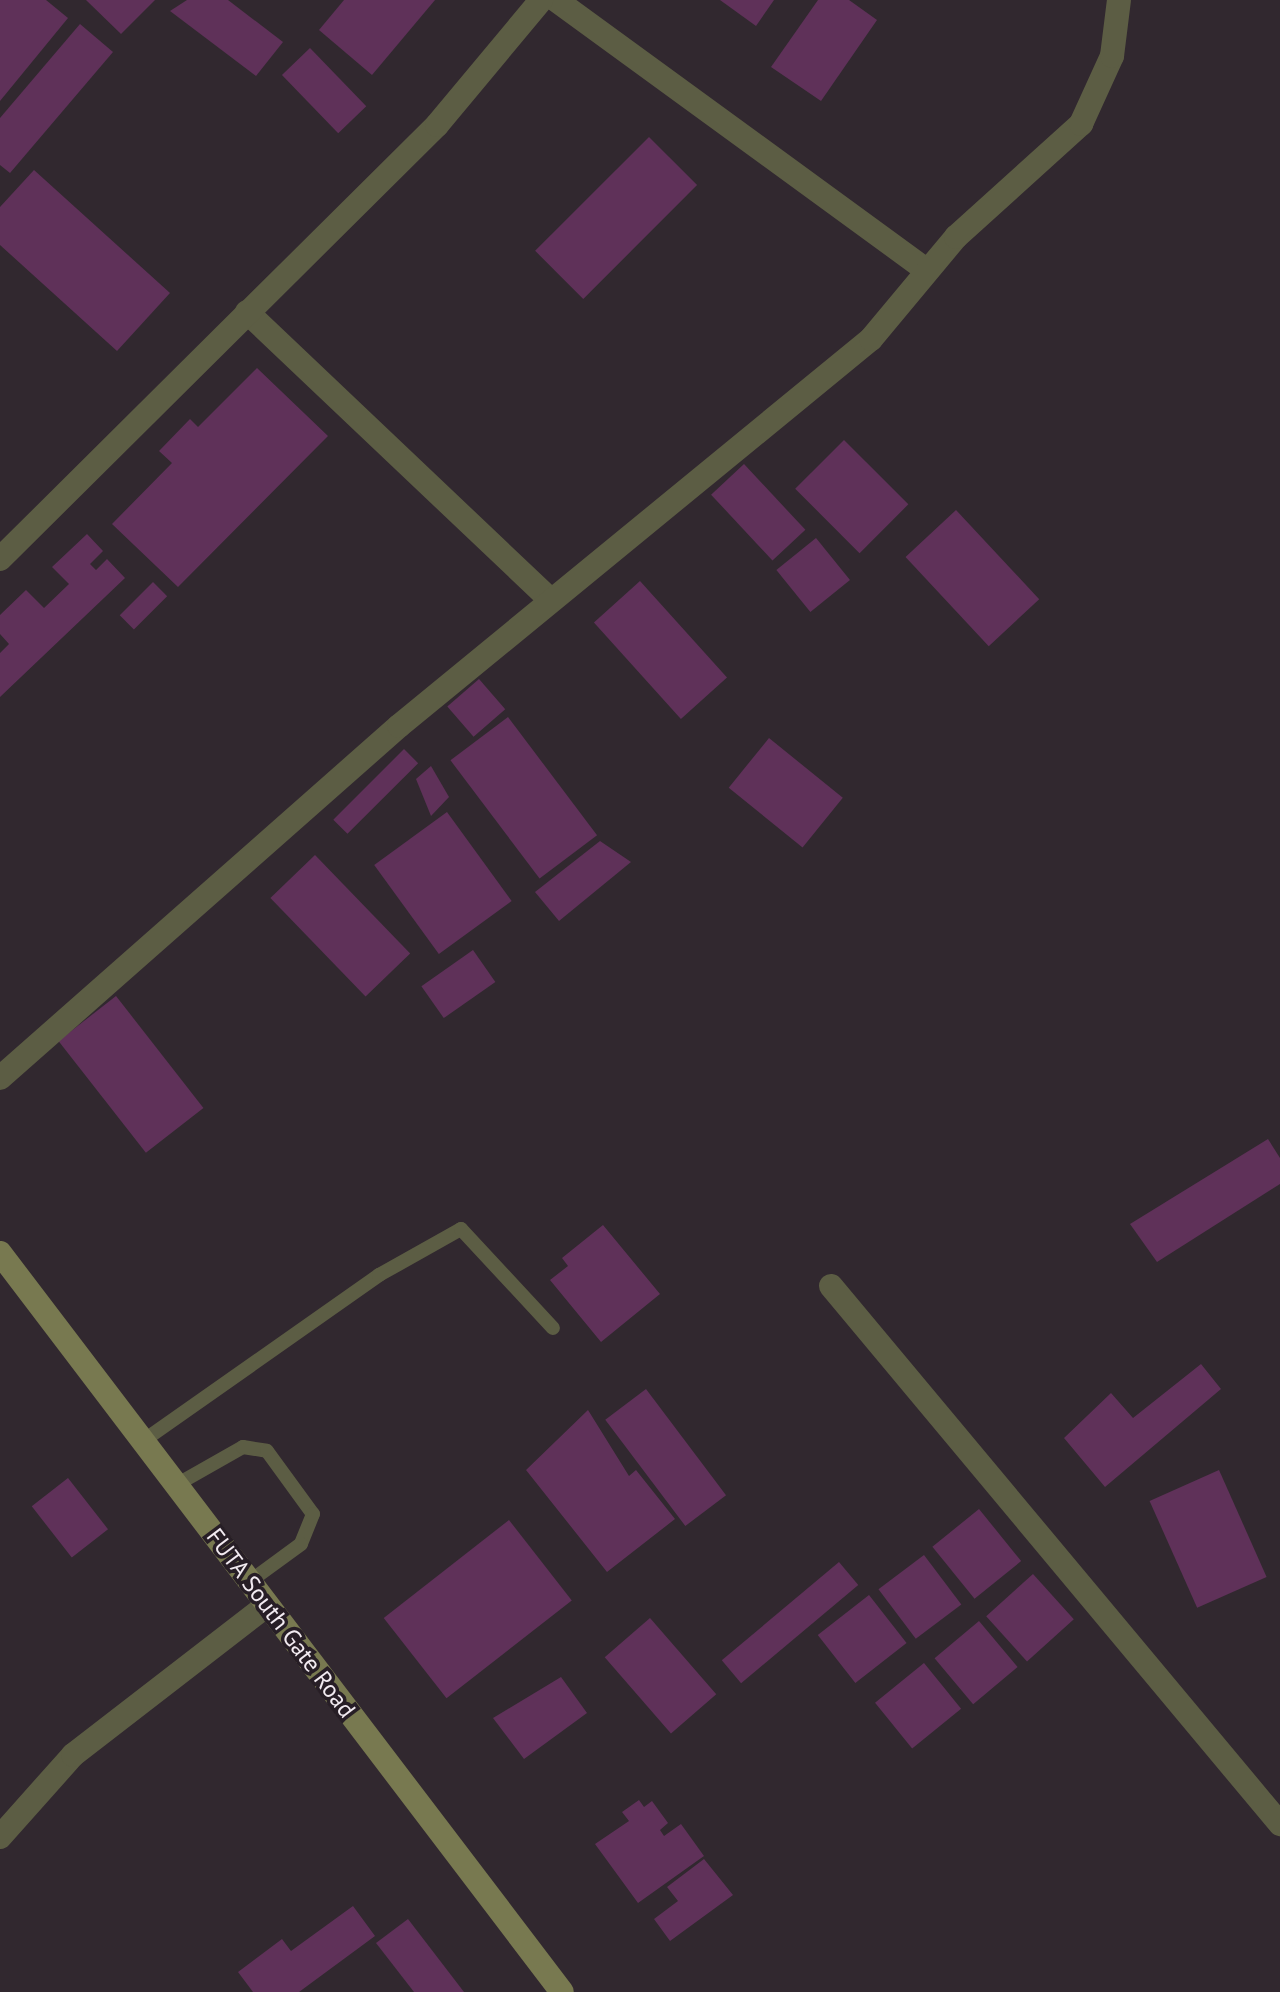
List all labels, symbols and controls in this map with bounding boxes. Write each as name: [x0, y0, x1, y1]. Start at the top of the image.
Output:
street label: FUTA South Gate Road: [200, 1522, 362, 1724]

